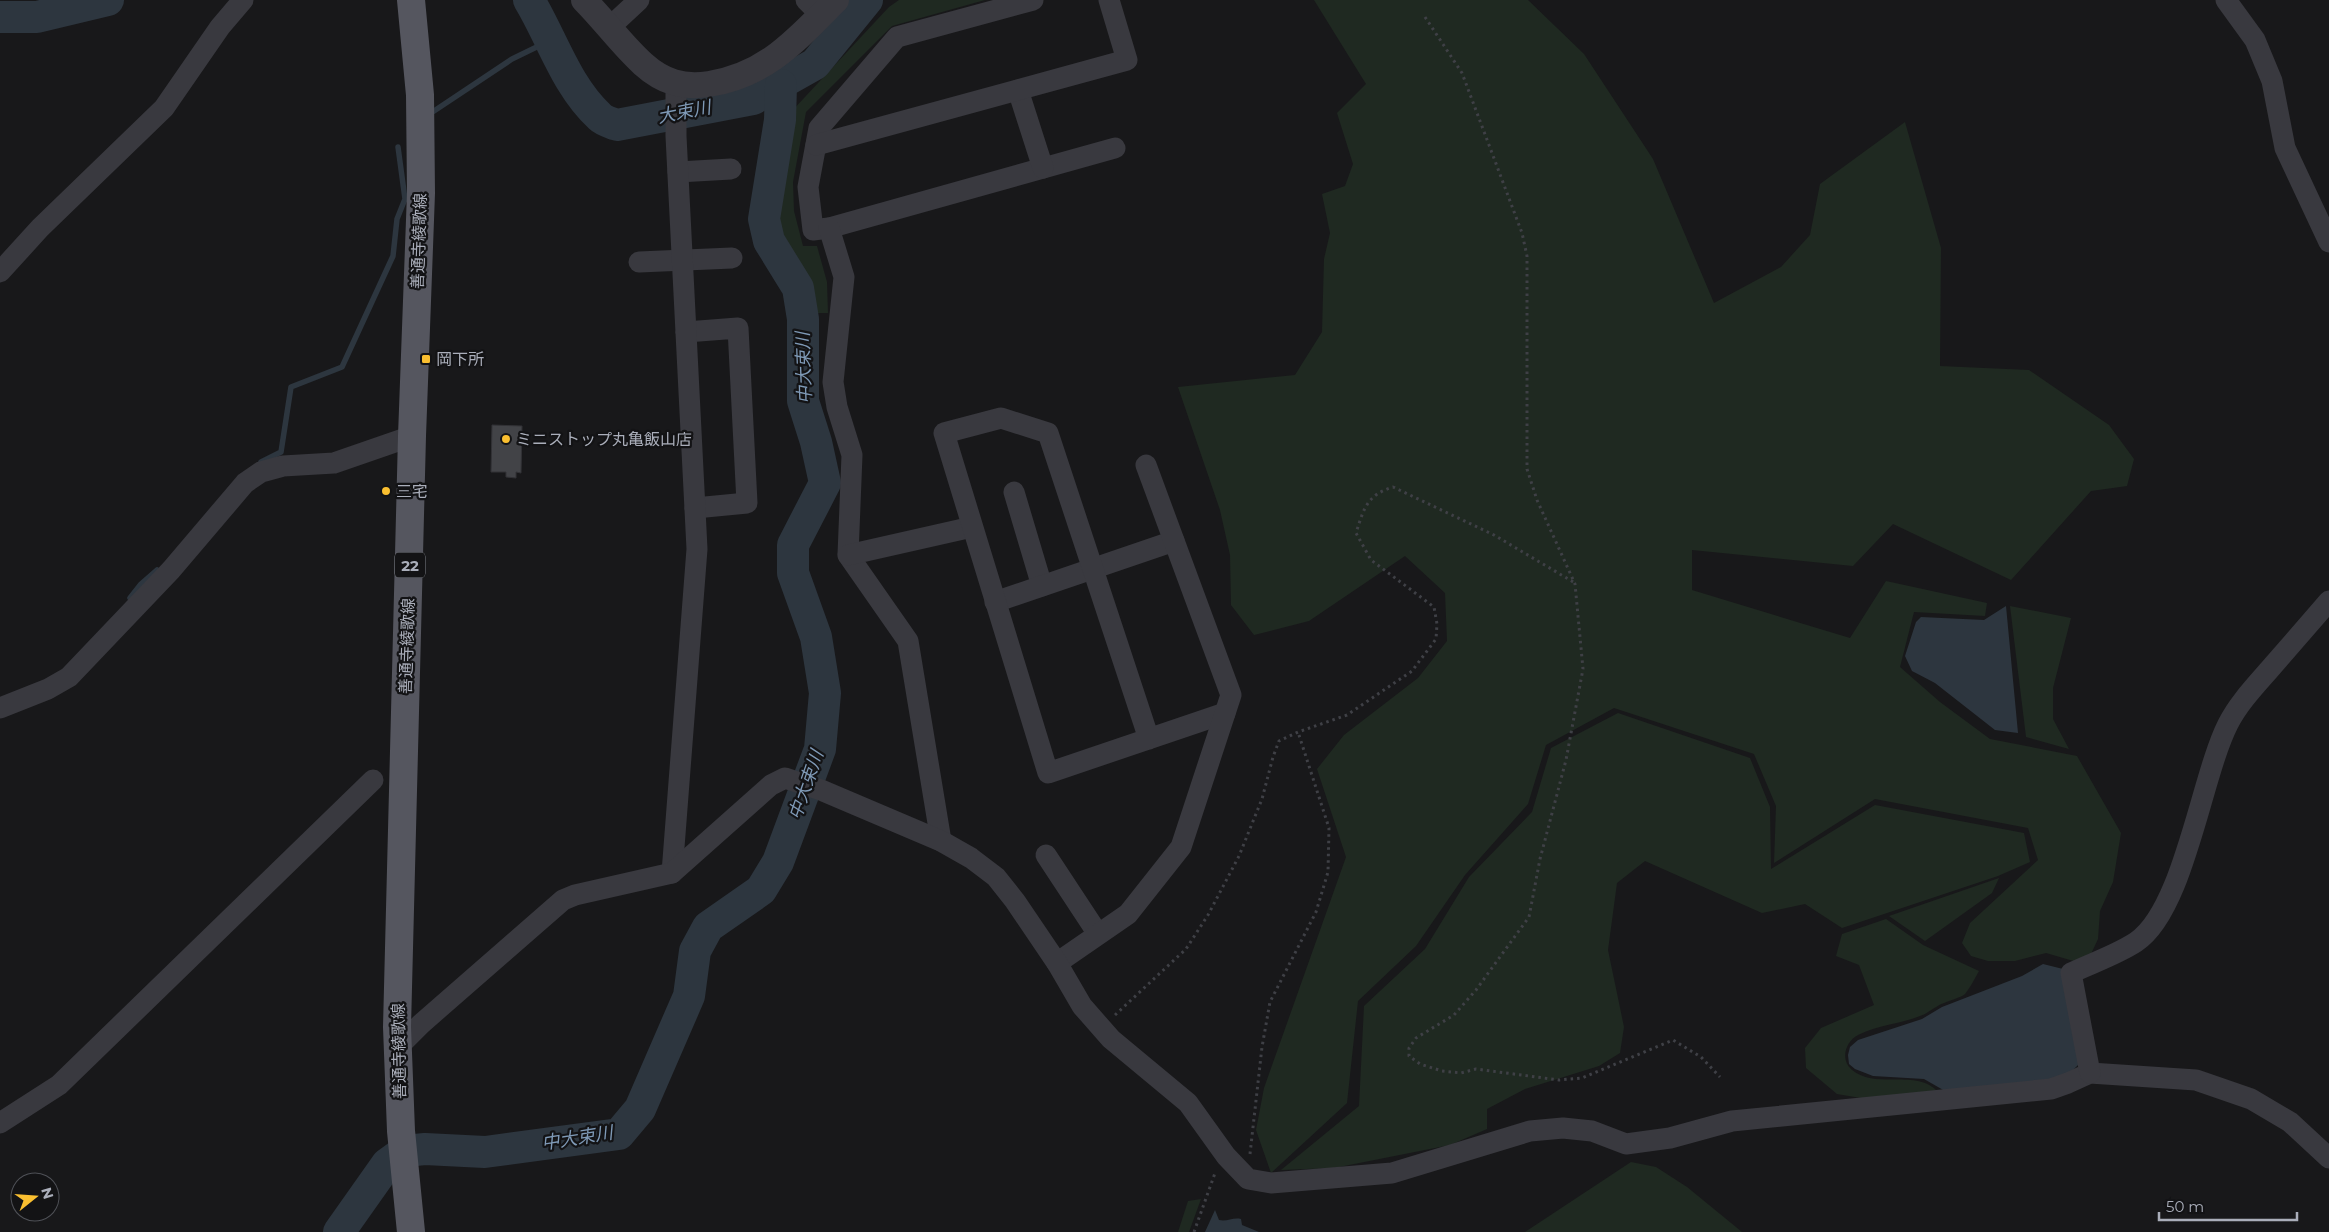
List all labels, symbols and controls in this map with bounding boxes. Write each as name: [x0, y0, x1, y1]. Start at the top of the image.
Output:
water label: 大束川: [655, 96, 715, 128]
street label: 善通寺綾歌線: [408, 193, 430, 289]
water label: 中大束川: [792, 330, 816, 404]
place label: 岡下所: [436, 350, 484, 369]
marker: 岡下所: [420, 353, 432, 365]
place label: ミニストップ丸亀飯山店: [516, 430, 692, 449]
marker: ミニストップ丸亀飯山店: [500, 433, 512, 445]
place label: 三宅: [396, 482, 428, 501]
marker: 三宅: [380, 485, 392, 497]
road number: 22: [395, 552, 425, 578]
street label: 善通寺綾歌線: [396, 598, 418, 694]
water label: 中大束川: [784, 745, 829, 823]
street label: 善通寺綾歌線: [389, 1003, 409, 1099]
water label: 中大束川: [540, 1121, 616, 1154]
north arrow: [10, 1172, 60, 1222]
text: N: [37, 1185, 58, 1201]
scale bar: [2159, 1190, 2296, 1222]
text: 50 m: [2166, 1197, 2204, 1216]

